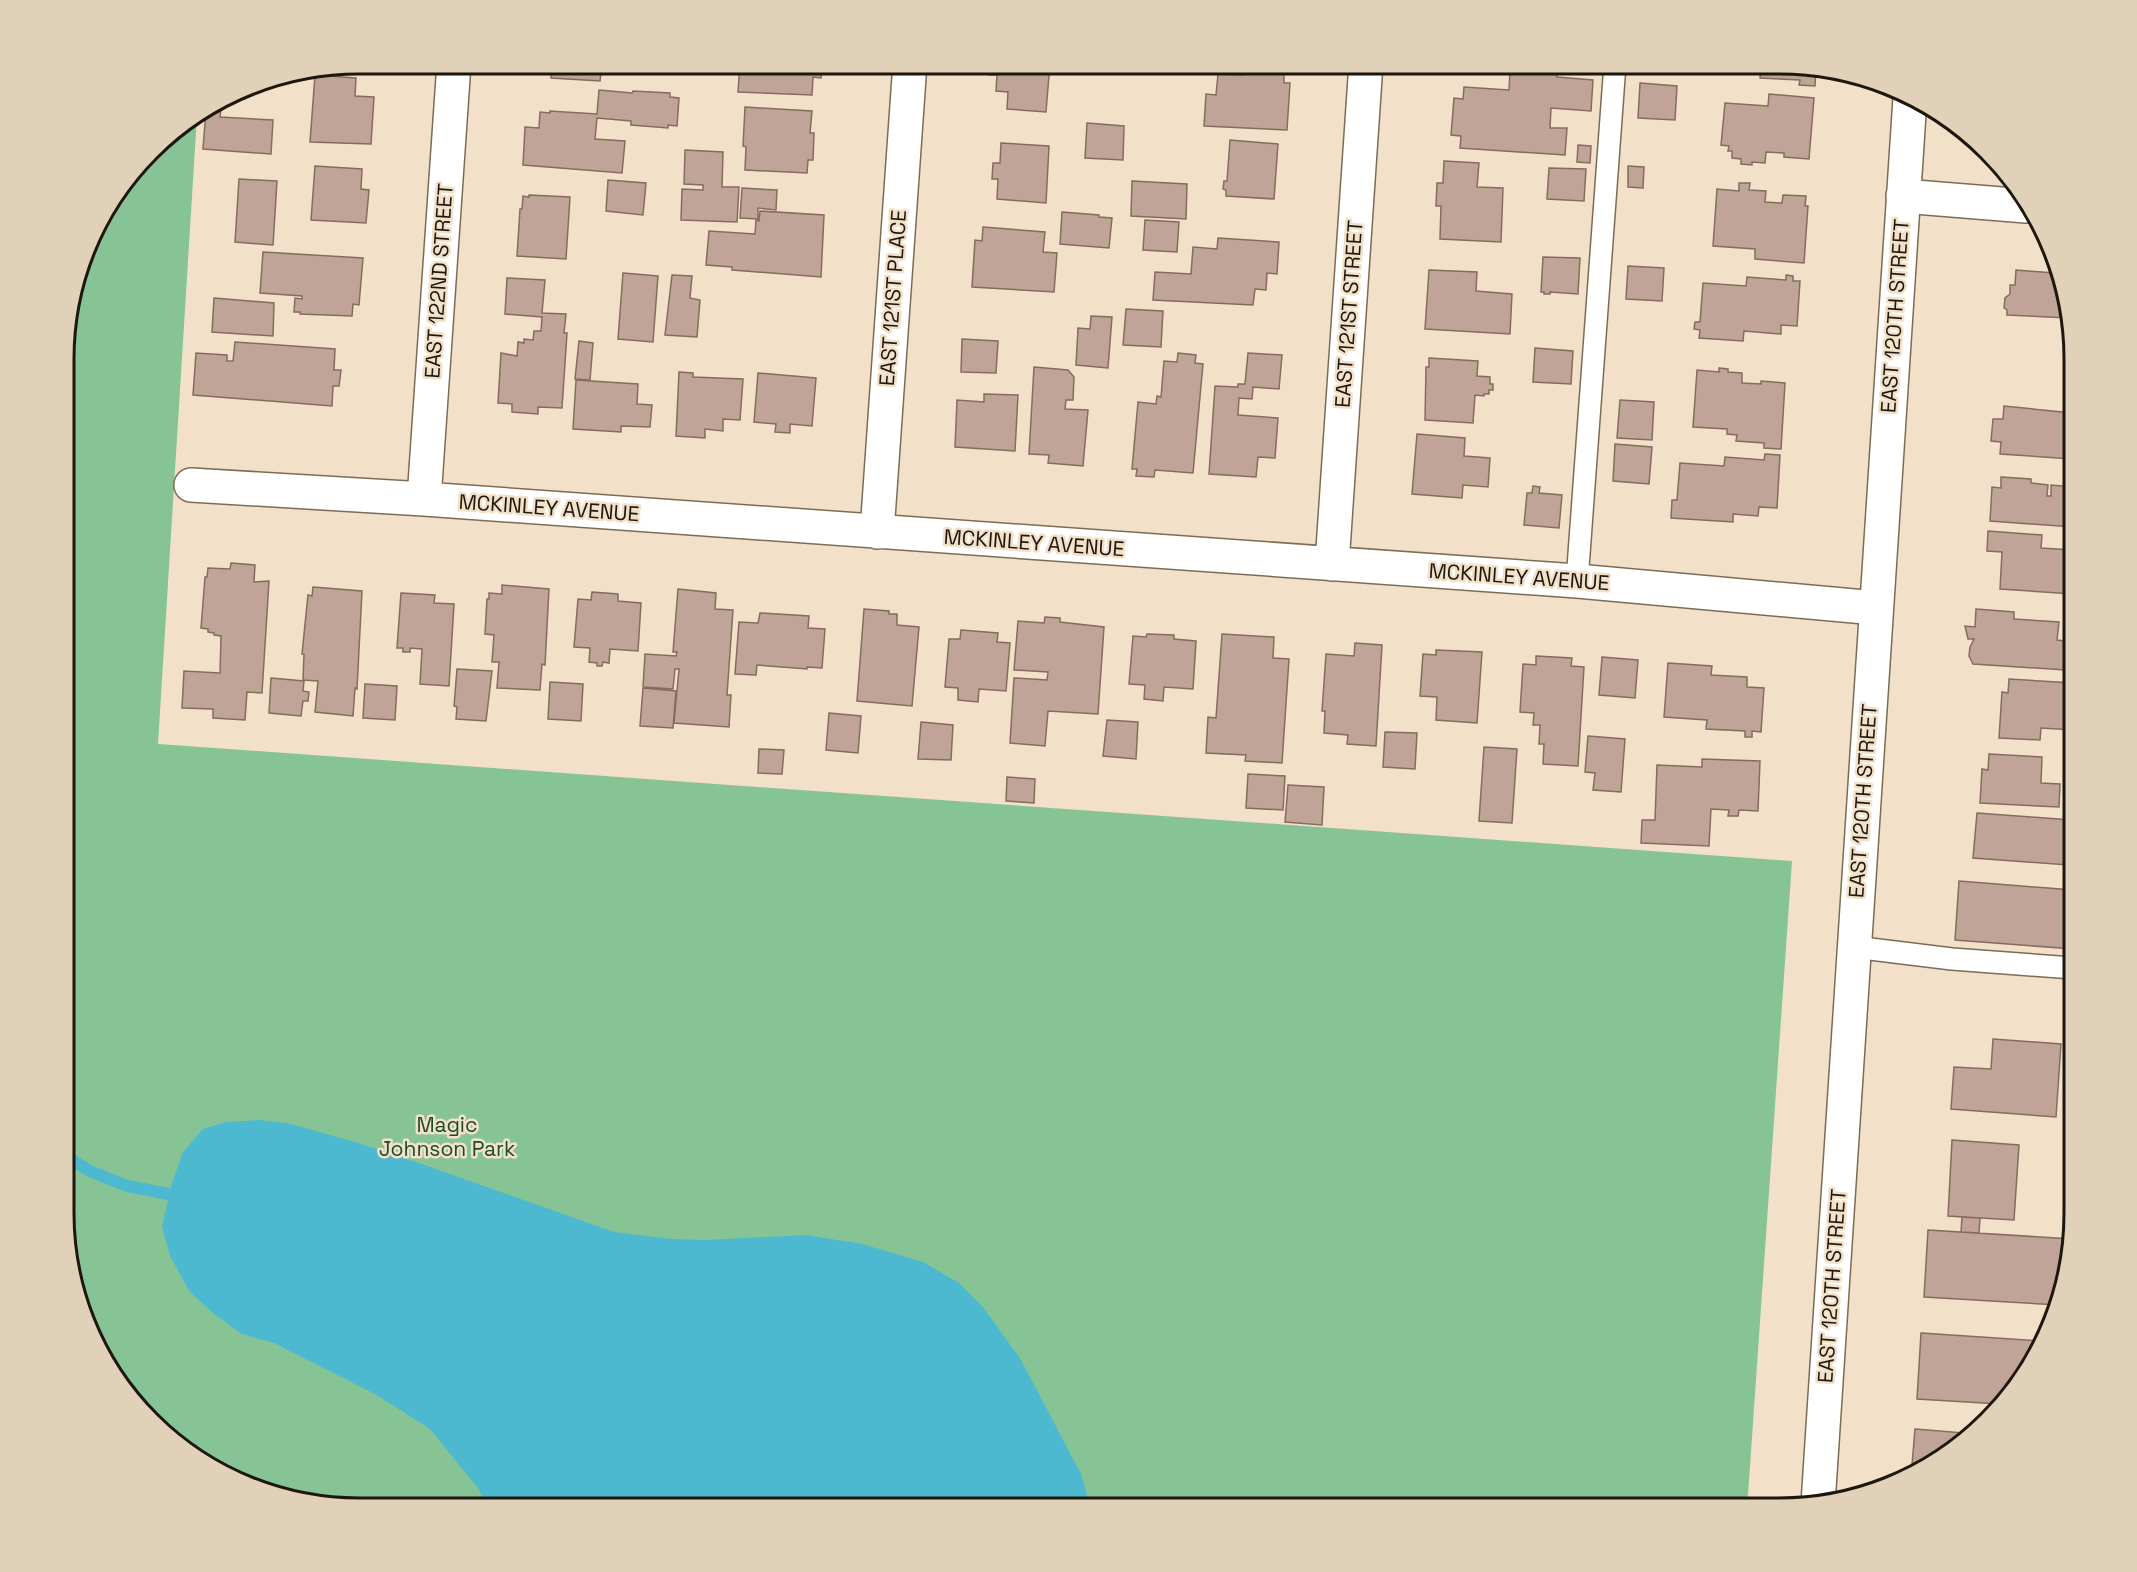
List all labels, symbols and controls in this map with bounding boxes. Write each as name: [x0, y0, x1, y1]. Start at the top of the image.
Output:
street label: EAST 122ND STREET: [418, 182, 459, 379]
street label: EAST 121ST PLACE: [873, 209, 912, 387]
street label: EAST 120TH STREET: [1874, 218, 1915, 414]
street label: EAST 121ST STREET: [1328, 219, 1369, 409]
street label: MCKINLEY AVENUE: [458, 488, 640, 527]
street label: MCKINLEY AVENUE: [943, 523, 1125, 562]
street label: MCKINLEY AVENUE: [1428, 557, 1610, 596]
street label: EAST 120TH STREET: [1842, 703, 1883, 899]
park label: Magic Johnson Park: [379, 1111, 515, 1162]
street label: EAST 120TH STREET: [1811, 1188, 1852, 1384]

